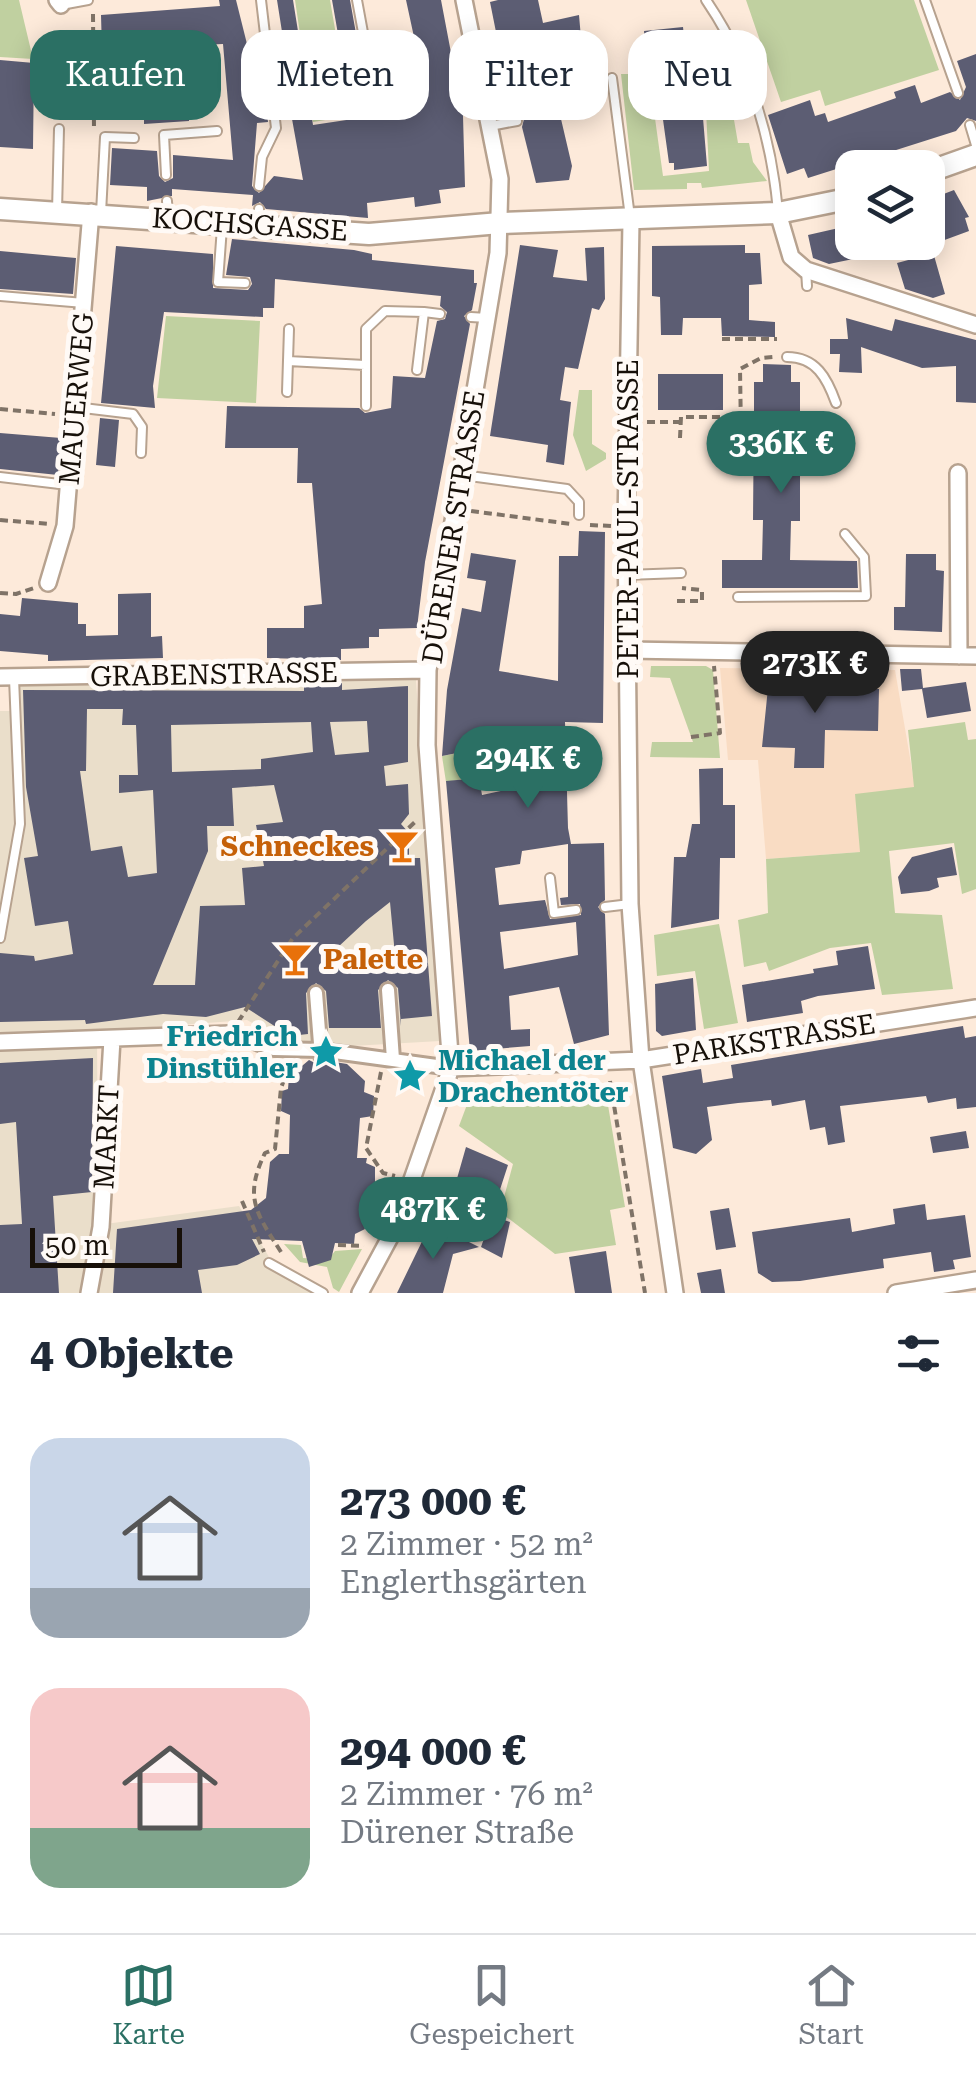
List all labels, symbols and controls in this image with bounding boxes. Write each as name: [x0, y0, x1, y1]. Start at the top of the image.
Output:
chip: Kaufen: [30, 30, 221, 120]
chip: Mieten: [241, 30, 429, 120]
chip: Filter: [449, 30, 608, 120]
chip: Neu: [628, 30, 767, 120]
map controls: [835, 150, 945, 260]
button: layers: [835, 150, 945, 260]
street label: KOCHSGASSE: [151, 201, 349, 248]
street label: MAUERWEG: [53, 311, 100, 486]
street label: PETER-PAUL-STRASSE: [612, 359, 645, 679]
street label: DÜRENER STRASSE: [415, 388, 491, 666]
pin: 336K €: [700, 411, 862, 496]
text: 336K €: [729, 424, 833, 462]
pin: 273K €: [734, 631, 896, 716]
text: 273K €: [763, 644, 867, 682]
street label: GRABENSTRASSE: [90, 656, 338, 693]
pin: 294K €: [447, 726, 609, 811]
text: 294K €: [476, 739, 580, 777]
bar icon: Schneckes: [383, 827, 421, 865]
place label: Schneckes: [220, 830, 374, 863]
bar icon: Palette: [276, 940, 314, 978]
place label: Palette: [323, 943, 423, 976]
street label: PARKSTRASSE: [671, 1007, 878, 1072]
place label: Friedrich Dinstühler: [146, 1020, 298, 1085]
place icon: Friedrich Dinstühler: [307, 1033, 345, 1071]
place label: Michael der Drachentöter: [438, 1044, 629, 1109]
place icon: Michael der Drachentöter: [391, 1057, 429, 1095]
street label: MARKT: [87, 1084, 126, 1190]
pin: 487K €: [352, 1177, 514, 1262]
text: 487K €: [381, 1190, 485, 1228]
scale bar: [30, 1223, 182, 1268]
text: 50 m: [45, 1229, 109, 1262]
icon: filters: [891, 1326, 946, 1381]
text: 4 Objekte: [30, 1329, 234, 1378]
text: 273 000 €: [340, 1476, 526, 1525]
icon: home: [110, 1478, 230, 1598]
text: 2 Zimmer · 52 m²: [340, 1525, 593, 1563]
text: Englerthsgärten: [340, 1563, 587, 1601]
text: 294 000 €: [340, 1726, 526, 1775]
icon: home: [110, 1728, 230, 1848]
text: 2 Zimmer · 76 m²: [340, 1775, 593, 1813]
text: Dürener Straße: [340, 1813, 574, 1851]
tab: Karte: [112, 1958, 185, 2051]
tab: Gespeichert: [409, 1958, 574, 2051]
tab: Start: [799, 1958, 864, 2051]

